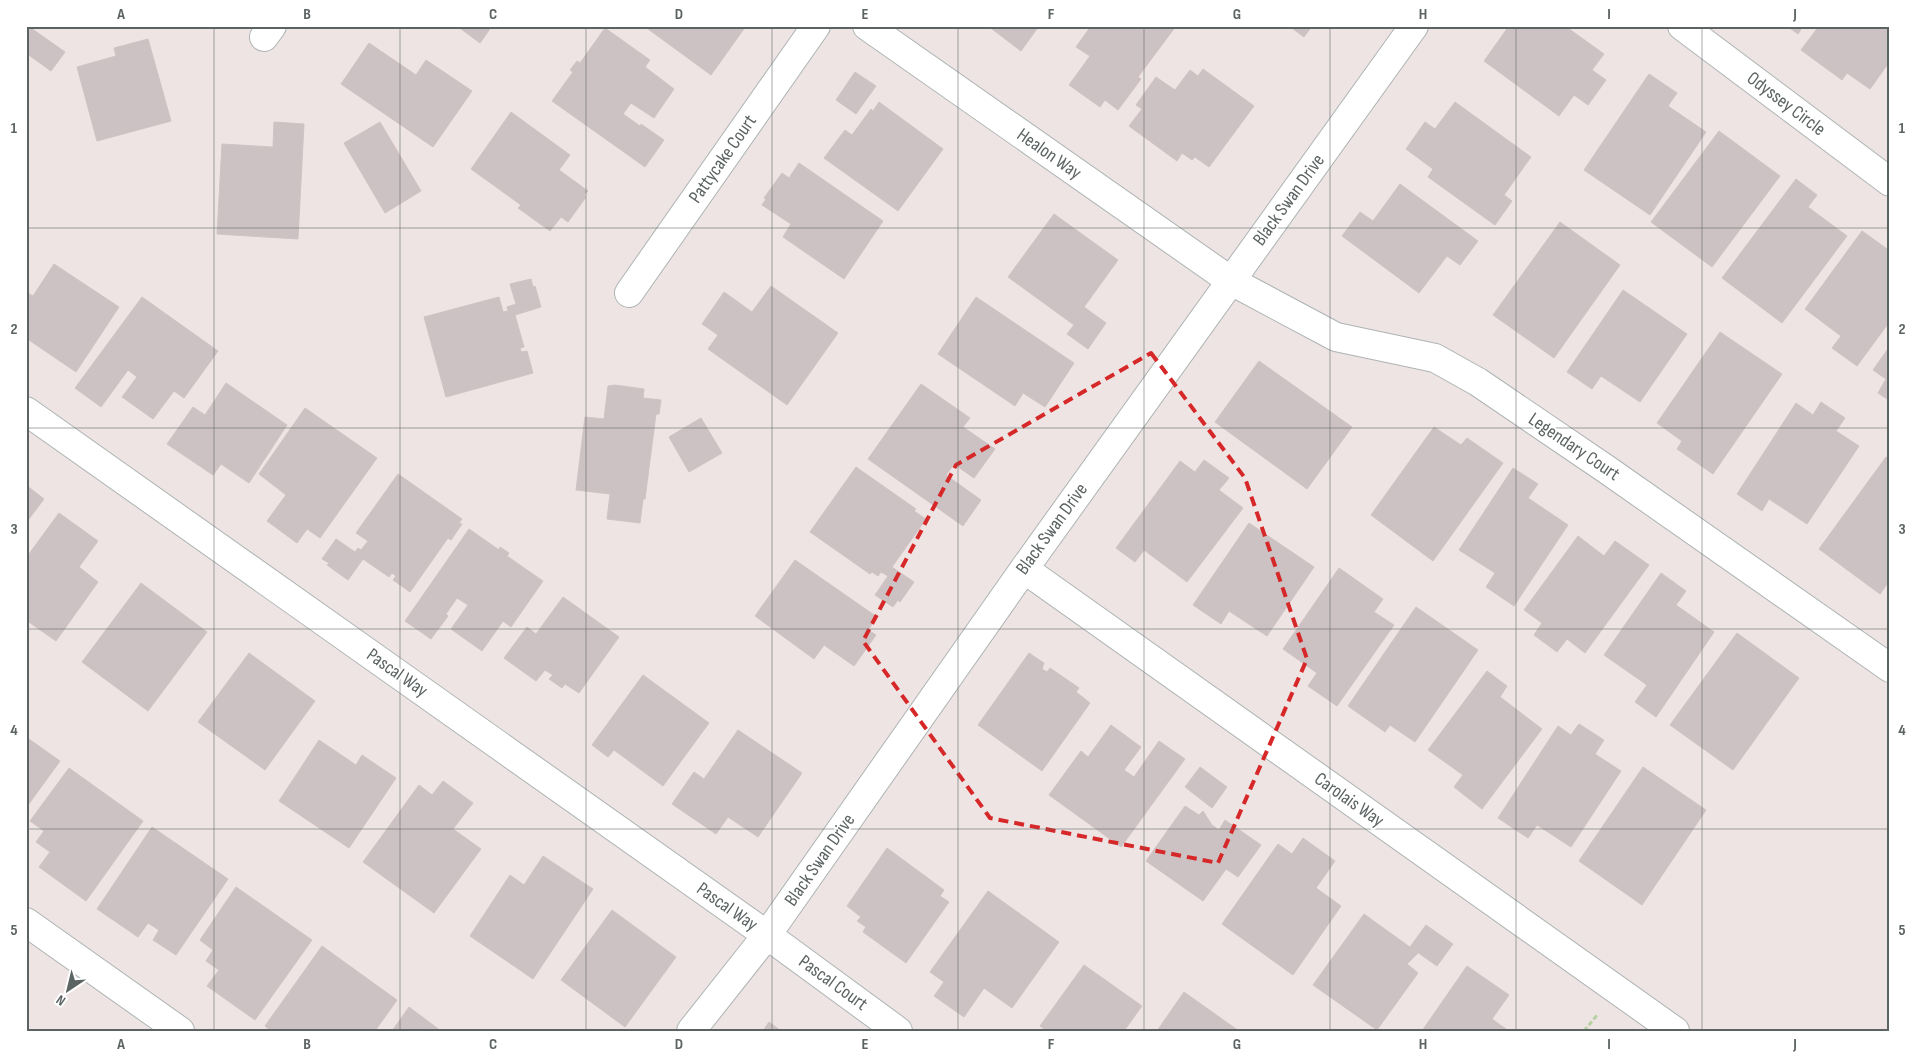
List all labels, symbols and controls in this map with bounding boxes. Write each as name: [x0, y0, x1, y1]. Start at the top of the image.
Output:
text: A: [116, 5, 125, 24]
text: B: [303, 5, 311, 24]
text: C: [489, 5, 497, 24]
text: D: [675, 5, 683, 24]
text: E: [862, 5, 869, 24]
text: F: [1048, 5, 1055, 24]
text: G: [1233, 5, 1241, 24]
text: H: [1419, 5, 1427, 24]
text: I: [1607, 5, 1611, 24]
text: J: [1792, 5, 1797, 24]
street label: Odyssey Circle: [1742, 67, 1830, 141]
street label: Pattycake Court: [684, 110, 762, 208]
text: 1: [11, 119, 18, 138]
text: 1: [1899, 119, 1906, 138]
street label: Healon Way: [1012, 123, 1086, 185]
street label: Black Swan Drive: [1248, 150, 1330, 250]
text: 2: [10, 320, 18, 339]
text: 2: [1898, 320, 1906, 339]
street label: Legendary Court: [1524, 408, 1624, 486]
street label: Black Swan Drive: [1011, 479, 1093, 579]
text: 3: [10, 520, 18, 539]
text: 3: [1898, 520, 1906, 539]
street label: Pascal Way: [362, 644, 433, 703]
text: 4: [10, 721, 18, 740]
text: 4: [1898, 721, 1906, 740]
street label: Carolais Way: [1310, 768, 1389, 833]
street label: Black Swan Drive: [780, 809, 860, 911]
street label: Pascal Way: [692, 878, 763, 937]
text: 5: [10, 921, 18, 940]
text: 5: [1898, 921, 1906, 940]
street label: Pascal Court: [794, 950, 872, 1016]
north arrow: [42, 964, 92, 1014]
text: N: [53, 991, 69, 1009]
text: A: [116, 1035, 125, 1054]
text: B: [303, 1035, 311, 1054]
text: C: [489, 1035, 497, 1054]
text: D: [675, 1035, 683, 1054]
text: E: [862, 1035, 869, 1054]
text: F: [1048, 1035, 1055, 1054]
text: G: [1233, 1035, 1241, 1054]
text: H: [1419, 1035, 1427, 1054]
text: I: [1607, 1035, 1611, 1054]
text: J: [1792, 1035, 1797, 1054]

